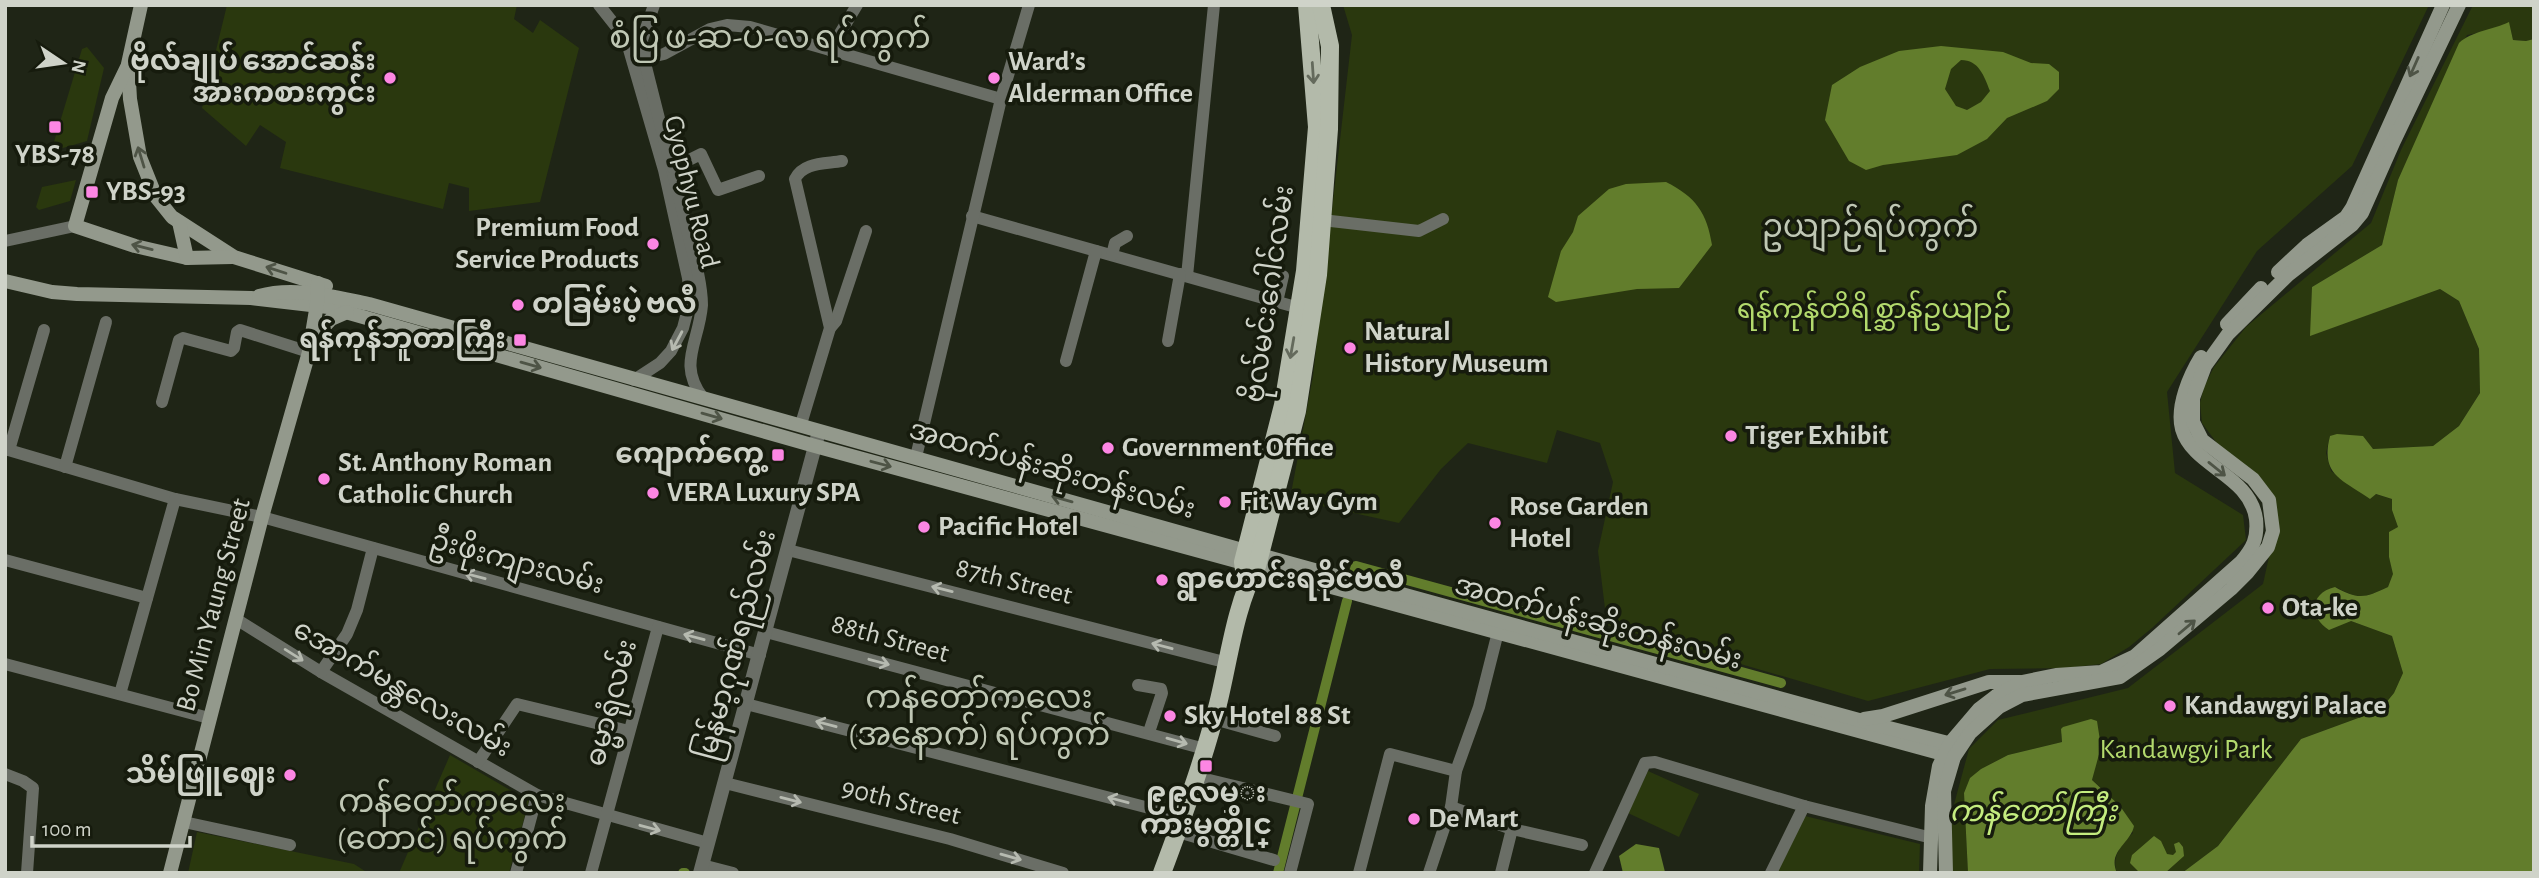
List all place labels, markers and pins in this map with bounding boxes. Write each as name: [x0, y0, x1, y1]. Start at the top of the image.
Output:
place label: ဗိုလ်ချုပ် အောင်ဆန်း အားကစားကွင်း: [130, 41, 376, 115]
place label: Ward’s Alderman Office: [1008, 48, 1193, 108]
marker: ဗိုလ်ချုပ် အောင်ဆန်း အားကစားကွင်း: [382, 70, 398, 86]
marker: Ward’s Alderman Office: [986, 70, 1002, 86]
marker: YBS-78: [47, 119, 63, 135]
place label: YBS-78: [15, 141, 95, 169]
place label: YBS-93: [106, 178, 186, 206]
marker: YBS-93: [84, 184, 100, 200]
place label: Premium Food Service Products: [455, 214, 639, 274]
marker: Premium Food Service Products: [645, 236, 661, 252]
place label: တခြမ်းပဲ့ ဗလီ: [532, 284, 697, 326]
marker: တခြမ်းပဲ့ ဗလီ: [510, 297, 526, 313]
place label: Natural History Museum: [1364, 318, 1549, 378]
place label: ရန်ကုန်ဘူတာကြီး: [299, 319, 506, 361]
marker: ရန်ကုန်ဘူတာကြီး: [512, 332, 528, 348]
marker: Natural History Museum: [1342, 340, 1358, 356]
place label: Tiger Exhibit: [1745, 422, 1889, 450]
marker: Tiger Exhibit: [1723, 428, 1739, 444]
place label: ကျောက်ကွေ့: [615, 434, 769, 477]
place label: Government Office: [1122, 434, 1334, 462]
marker: Government Office: [1100, 440, 1116, 456]
marker: ကျောက်ကွေ့: [770, 447, 786, 463]
place label: St. Anthony Roman Catholic Church: [338, 449, 552, 509]
marker: St. Anthony Roman Catholic Church: [316, 471, 332, 487]
place label: VERA Luxury SPA: [667, 479, 861, 507]
marker: VERA Luxury SPA: [645, 485, 661, 501]
place label: Fit Way Gym: [1239, 488, 1378, 516]
place label: Rose Garden Hotel: [1509, 493, 1649, 553]
marker: Fit Way Gym: [1217, 494, 1233, 510]
place label: Pacific Hotel: [938, 513, 1079, 541]
marker: Rose Garden Hotel: [1487, 515, 1503, 531]
marker: Pacific Hotel: [916, 519, 932, 535]
place label: ရွာဟောင်းရခိုင်ဗလီ: [1176, 559, 1405, 601]
marker: ရွာဟောင်းရခိုင်ဗလီ: [1154, 572, 1170, 588]
place label: Ota-ke: [2282, 594, 2358, 622]
marker: Ota-ke: [2260, 600, 2276, 616]
place label: Kandawgyi Palace: [2184, 692, 2387, 720]
marker: Kandawgyi Palace: [2162, 698, 2178, 714]
place label: Sky Hotel 88 St: [1184, 702, 1351, 730]
marker: Sky Hotel 88 St: [1162, 708, 1178, 724]
place label: သိမ်ဖြူဈေး: [125, 754, 276, 796]
marker: ၉၉လမ္း ကားမွတ္တိုင္: [1198, 758, 1214, 774]
marker: သိမ်ဖြူဈေး: [282, 767, 298, 783]
place label: ၉၉လမ္း ကားမွတ္တိုင္: [1140, 780, 1272, 848]
place label: De Mart: [1428, 805, 1519, 833]
marker: De Mart: [1406, 811, 1422, 827]

